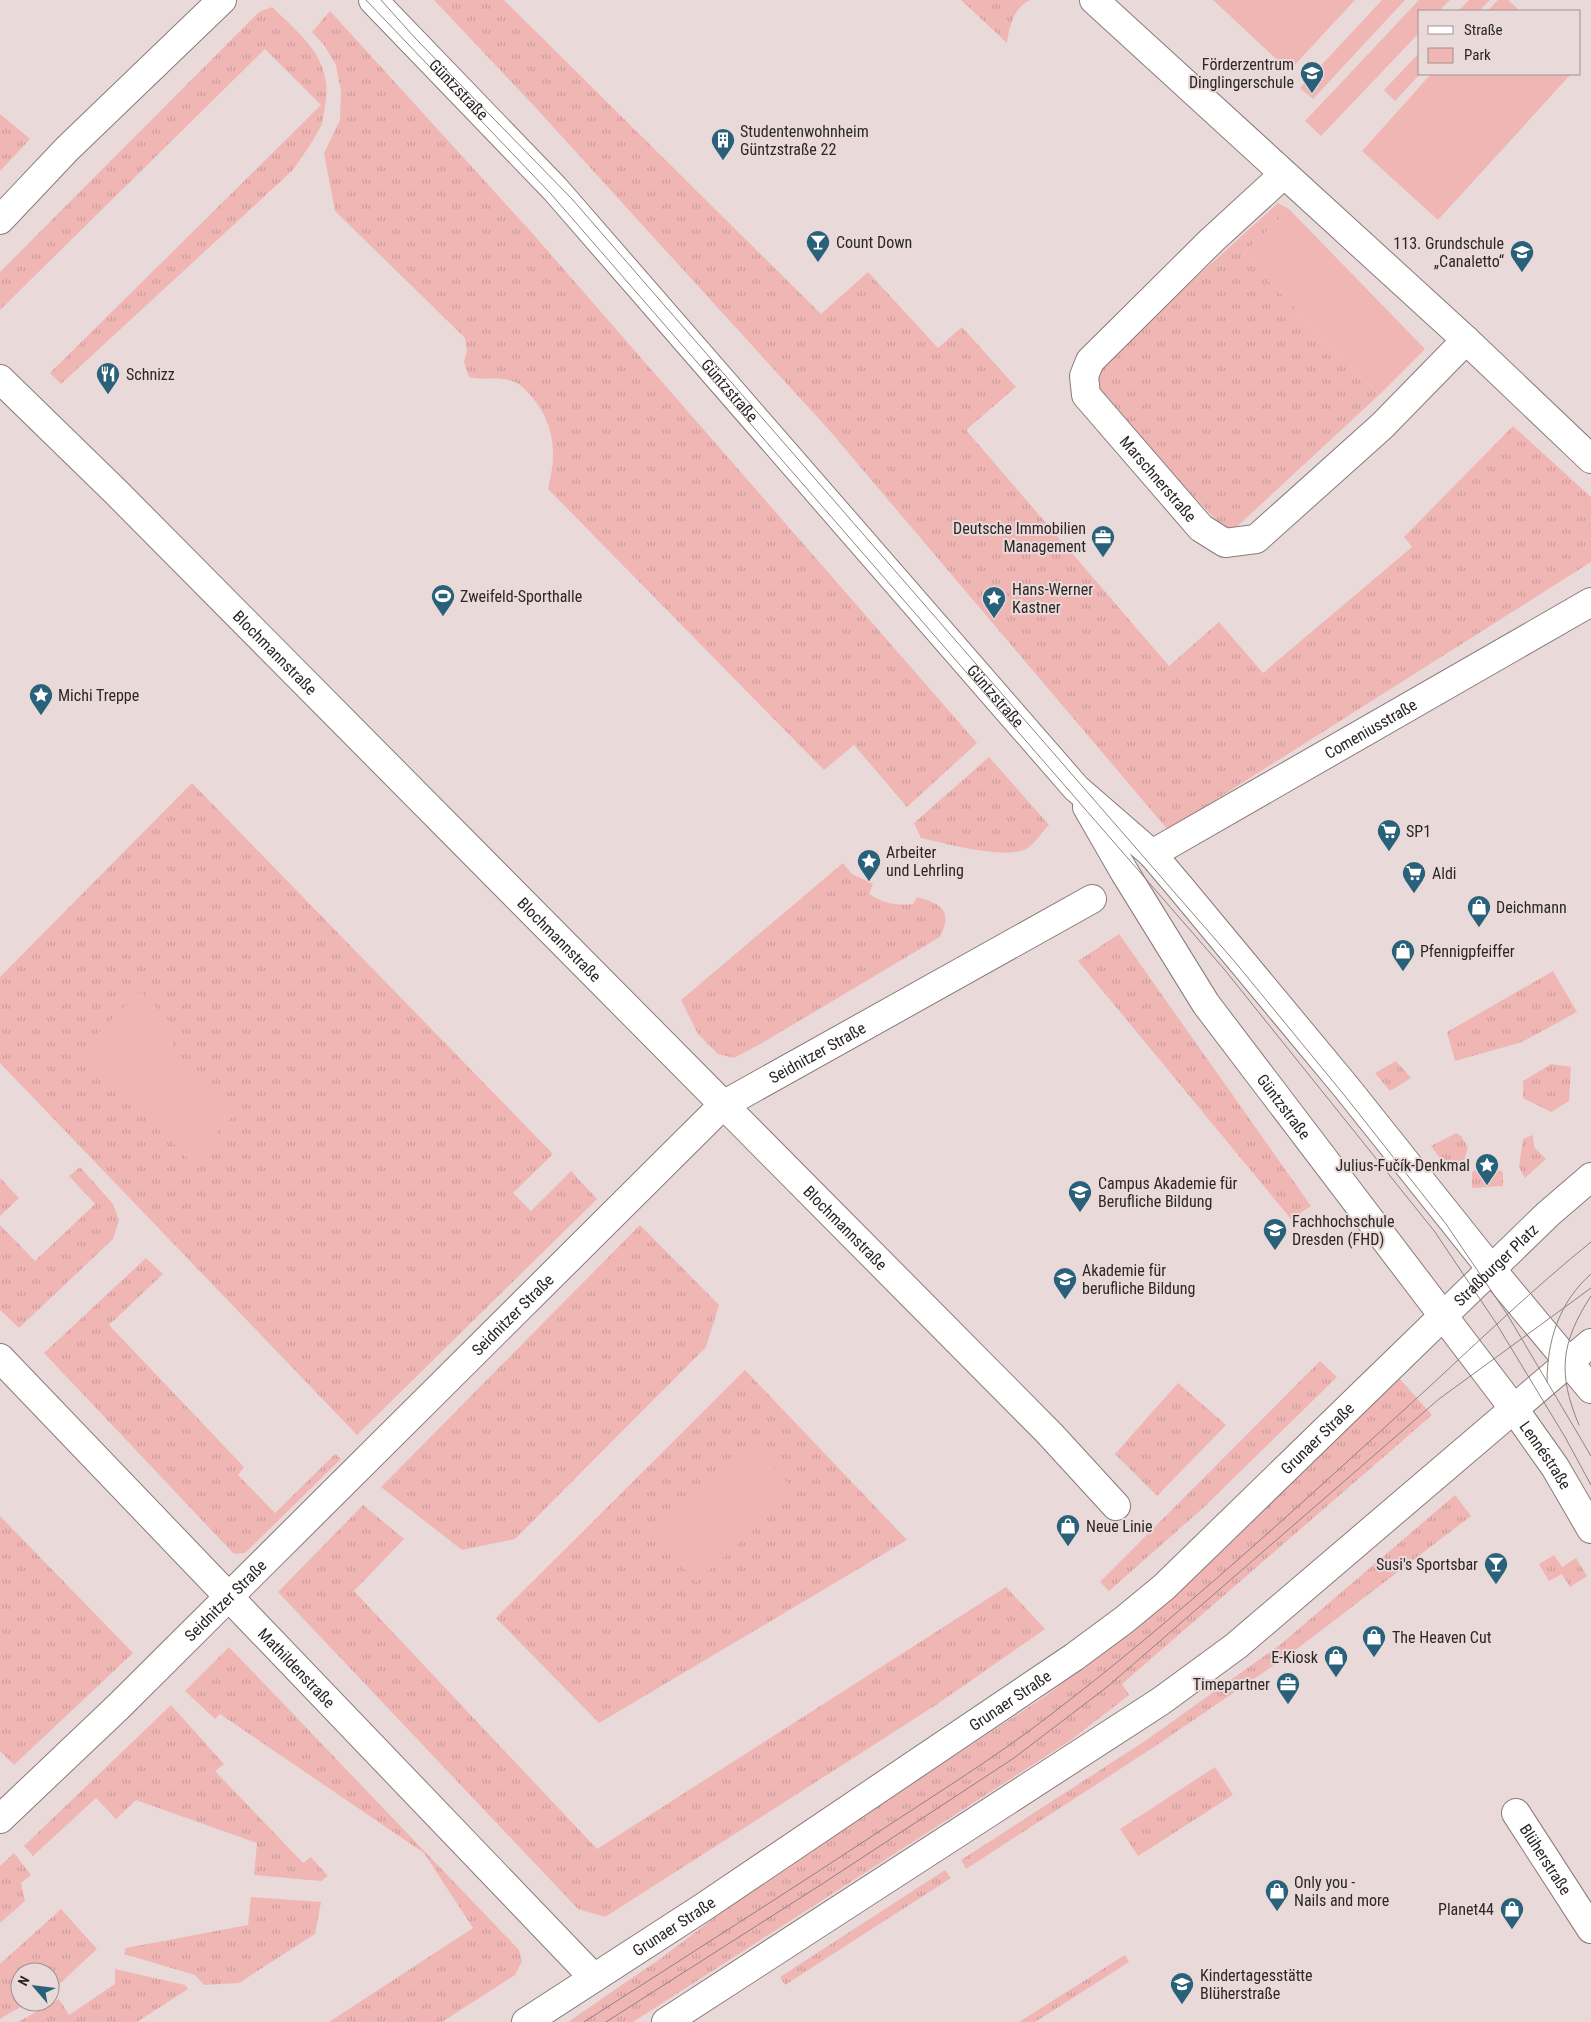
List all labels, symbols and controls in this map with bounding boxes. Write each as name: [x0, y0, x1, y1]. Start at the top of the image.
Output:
legend: [1418, 10, 1581, 75]
text: Straße: [1464, 21, 1503, 39]
text: Park: [1464, 46, 1491, 64]
street label: Güntzstraße: [425, 55, 492, 124]
place label: Förderzentrum Dinglingerschule: [1189, 55, 1294, 92]
school or university icon: Förderzentrum Dinglingerschule: [1299, 60, 1325, 94]
place label: Studentenwohnheim Güntzstraße 22: [740, 122, 869, 159]
building icon: Studentenwohnheim Güntzstraße 22: [710, 127, 736, 161]
bar icon: Count Down: [805, 229, 831, 263]
place label: Count Down: [836, 233, 912, 252]
place label: 113. Grundschule „Canaletto“: [1393, 234, 1505, 271]
school or university icon: 113. Grundschule „Canaletto“: [1509, 239, 1535, 273]
street label: Güntzstraße: [697, 355, 762, 426]
restaurant icon: Schnizz: [95, 361, 121, 395]
place label: Schnizz: [126, 365, 175, 384]
street label: Marschnerstraße: [1116, 432, 1200, 526]
place label: Deutsche Immobilien Management: [953, 519, 1086, 556]
office icon: Deutsche Immobilien Management: [1090, 524, 1116, 558]
place label: Hans-Werner Kastner: [1012, 580, 1093, 617]
sports icon: Zweifeld-Sporthalle: [430, 583, 456, 617]
place icon: Hans-Werner Kastner: [981, 585, 1007, 619]
place label: Zweifeld-Sporthalle: [460, 587, 582, 606]
street label: Blochmannstraße: [229, 607, 321, 699]
street label: Güntzstraße: [963, 661, 1028, 731]
place icon: Michi Treppe: [28, 682, 54, 716]
place label: Michi Treppe: [58, 686, 139, 705]
street label: Comeniusstraße: [1321, 695, 1420, 763]
supermarket icon: SP1: [1376, 818, 1402, 852]
place label: SP1: [1406, 822, 1431, 841]
place label: Arbeiter und Lehrling: [886, 843, 964, 880]
place icon: Arbeiter und Lehrling: [856, 848, 882, 882]
supermarket icon: Aldi: [1401, 860, 1427, 894]
place label: Aldi: [1432, 864, 1457, 883]
street label: Blochmannstraße: [513, 894, 605, 986]
shop icon: Deichmann: [1466, 894, 1492, 928]
place label: Deichmann: [1496, 898, 1567, 917]
shop icon: Pfennigpfeiffer: [1390, 938, 1416, 972]
place label: Pfennigpfeiffer: [1420, 942, 1515, 961]
street label: Seidnitzer Straße: [766, 1018, 869, 1087]
street label: Güntzstraße: [1253, 1071, 1314, 1143]
place icon: Julius-Fučík-Denkmal: [1474, 1152, 1500, 1186]
place label: Julius-Fučík-Denkmal: [1336, 1156, 1470, 1175]
place label: Campus Akademie für Berufliche Bildung: [1098, 1174, 1238, 1211]
school or university icon: Campus Akademie für Berufliche Bildung: [1067, 1179, 1093, 1213]
street label: Blochmannstraße: [799, 1182, 891, 1274]
place label: Fachhochschule Dresden (FHD): [1292, 1212, 1394, 1249]
school or university icon: Fachhochschule Dresden (FHD): [1262, 1217, 1288, 1251]
street label: Straßburger Platz: [1450, 1220, 1542, 1310]
place label: Akademie für berufliche Bildung: [1082, 1261, 1195, 1298]
school or university icon: Akademie für berufliche Bildung: [1052, 1266, 1078, 1300]
street label: Seidnitzer Straße: [468, 1270, 558, 1360]
street label: Grunaer Straße: [1277, 1399, 1358, 1478]
street label: Lennéstraße: [1516, 1418, 1575, 1493]
shop icon: Neue Linie: [1055, 1513, 1081, 1547]
place label: Neue Linie: [1086, 1517, 1153, 1536]
bar icon: Susi's Sportsbar: [1483, 1551, 1509, 1585]
place label: Susi's Sportsbar: [1376, 1555, 1478, 1574]
street label: Seidnitzer Straße: [181, 1556, 270, 1645]
street label: Mathildenstraße: [254, 1624, 339, 1712]
shop icon: The Heaven Cut: [1361, 1624, 1387, 1658]
place label: The Heaven Cut: [1392, 1628, 1492, 1647]
shop icon: E-Kiosk: [1323, 1644, 1349, 1678]
place label: E-Kiosk: [1271, 1648, 1319, 1667]
street label: Grunaer Straße: [966, 1666, 1055, 1735]
office icon: Timepartner: [1275, 1671, 1301, 1705]
place label: Timepartner: [1193, 1675, 1270, 1694]
street label: Blüherstraße: [1516, 1821, 1575, 1898]
place label: Only you - Nails and more: [1294, 1873, 1389, 1910]
shop icon: Only you - Nails and more: [1264, 1878, 1290, 1912]
street label: Grunaer Straße: [629, 1893, 719, 1960]
shop icon: Planet44: [1499, 1896, 1525, 1930]
place label: Planet44: [1438, 1900, 1494, 1919]
north arrow: [10, 1962, 60, 2012]
place label: Kindertagesstätte Blüherstraße: [1200, 1966, 1313, 2003]
school or university icon: Kindertagesstätte Blüherstraße: [1169, 1971, 1195, 2005]
text: N: [14, 1973, 33, 1988]

